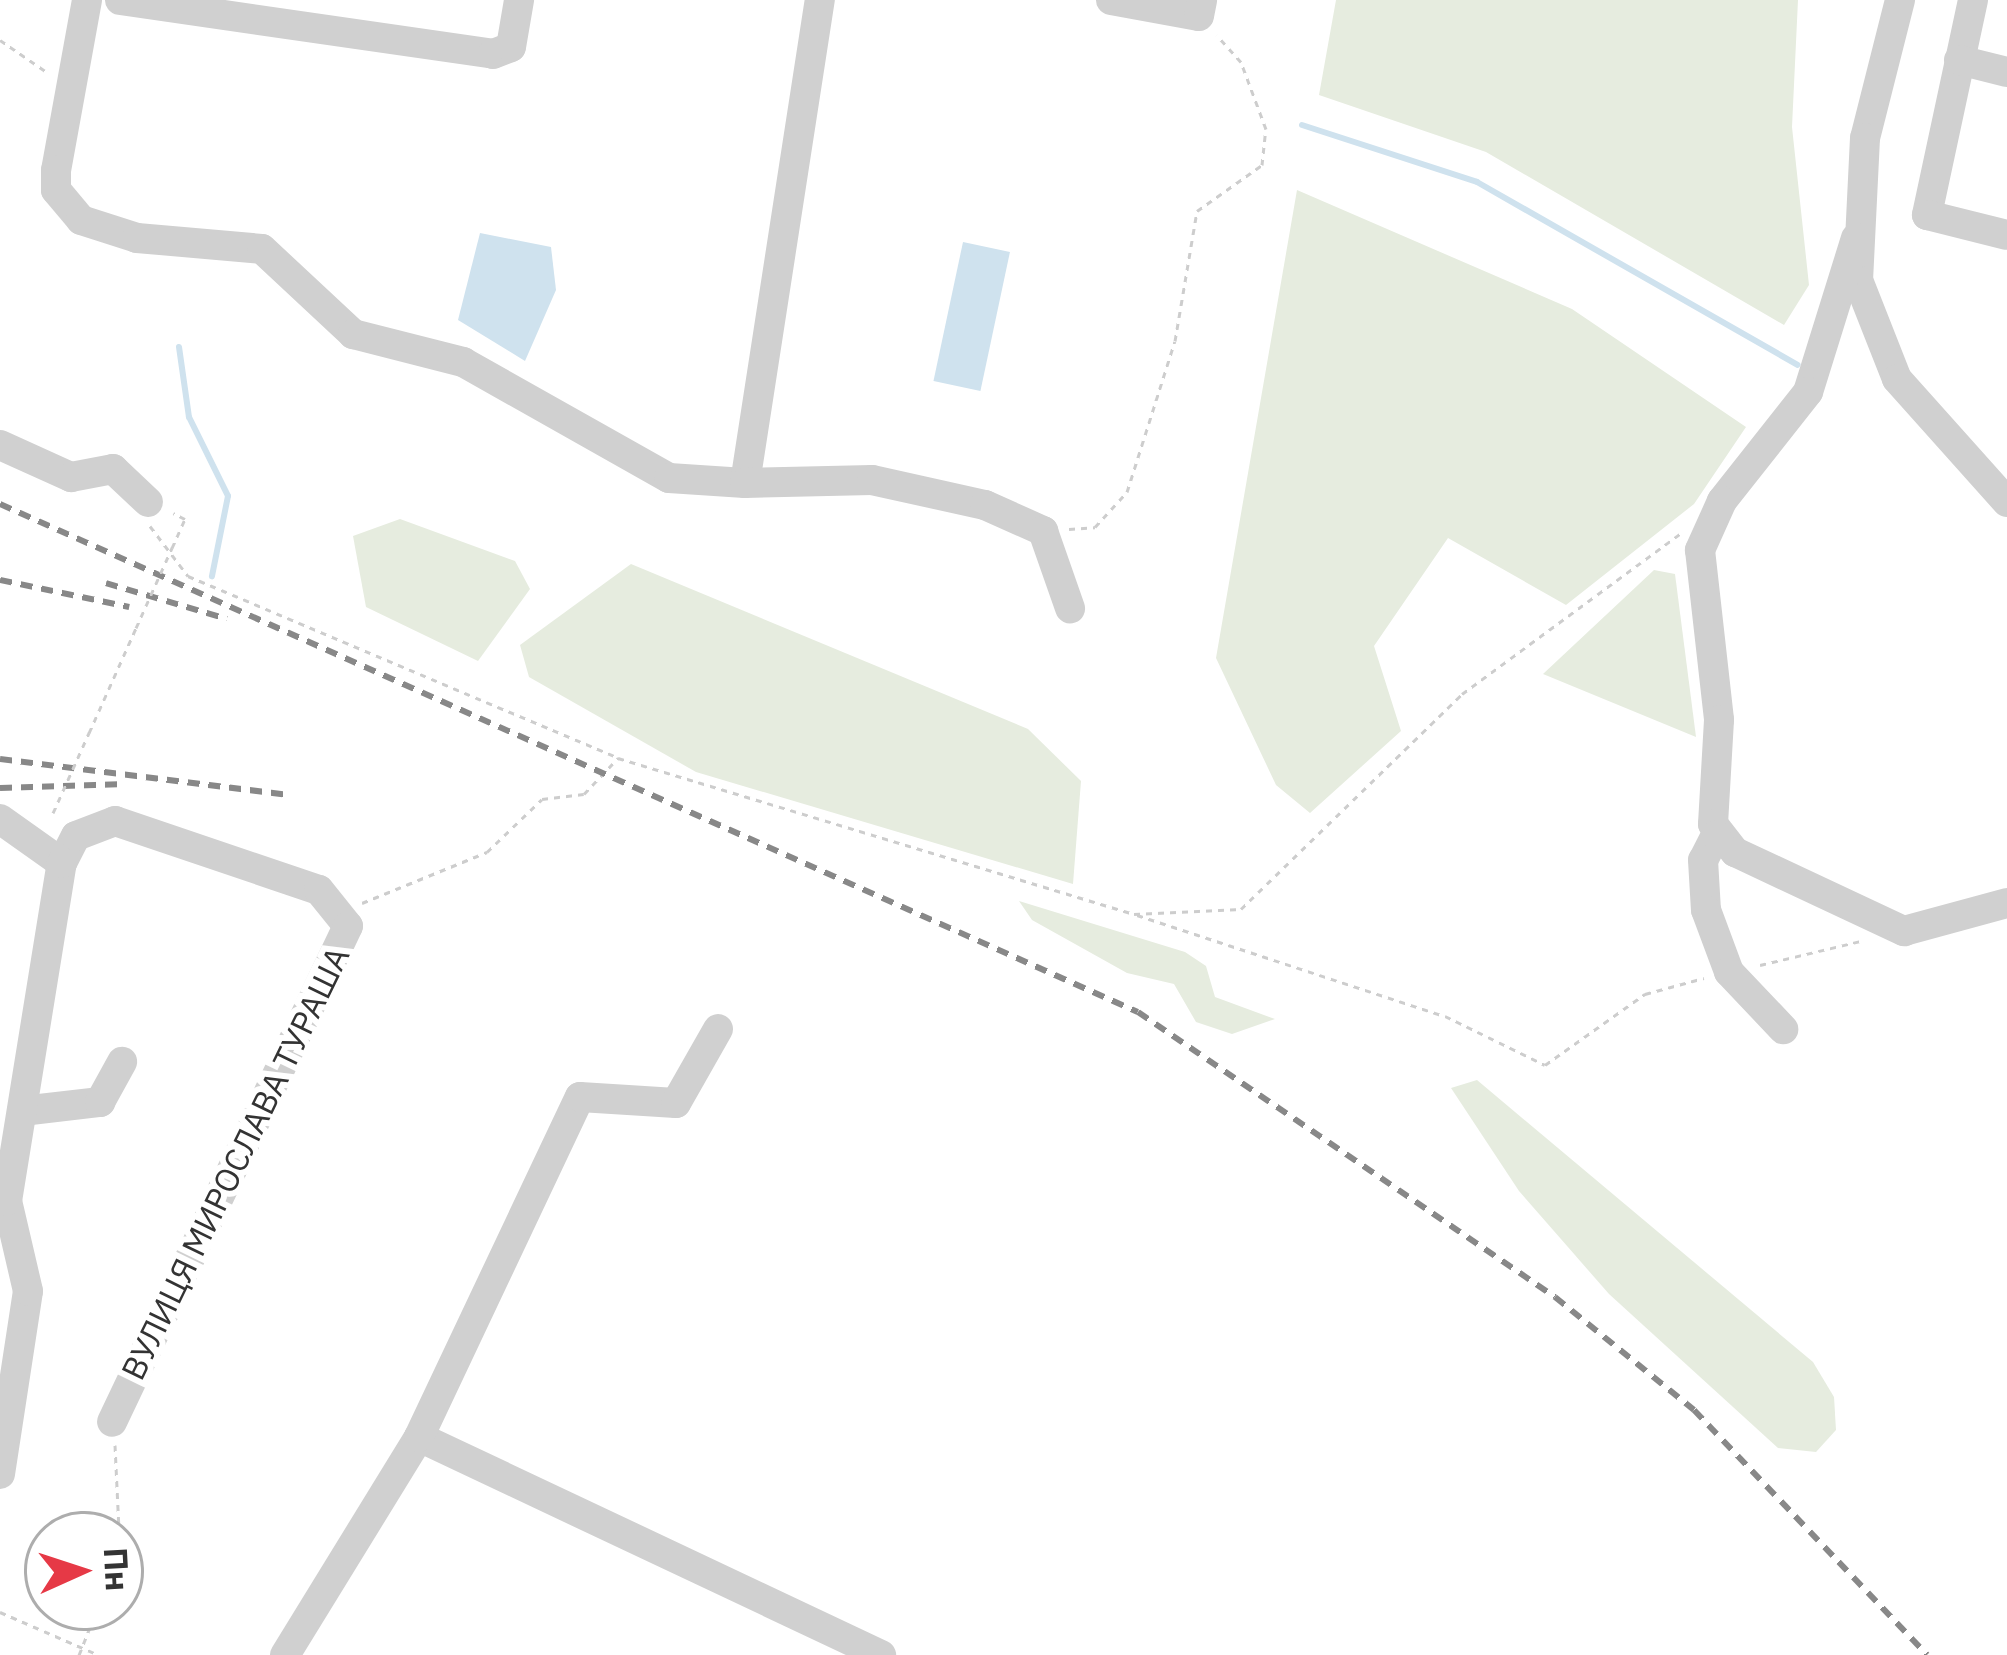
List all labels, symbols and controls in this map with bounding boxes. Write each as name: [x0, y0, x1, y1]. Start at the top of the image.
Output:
street label: ВУЛИЦЯ МИРОСЛАВА ТУРАША: [113, 940, 357, 1386]
north arrow: [24, 1511, 144, 1631]
text: Пн: [95, 1546, 140, 1592]

